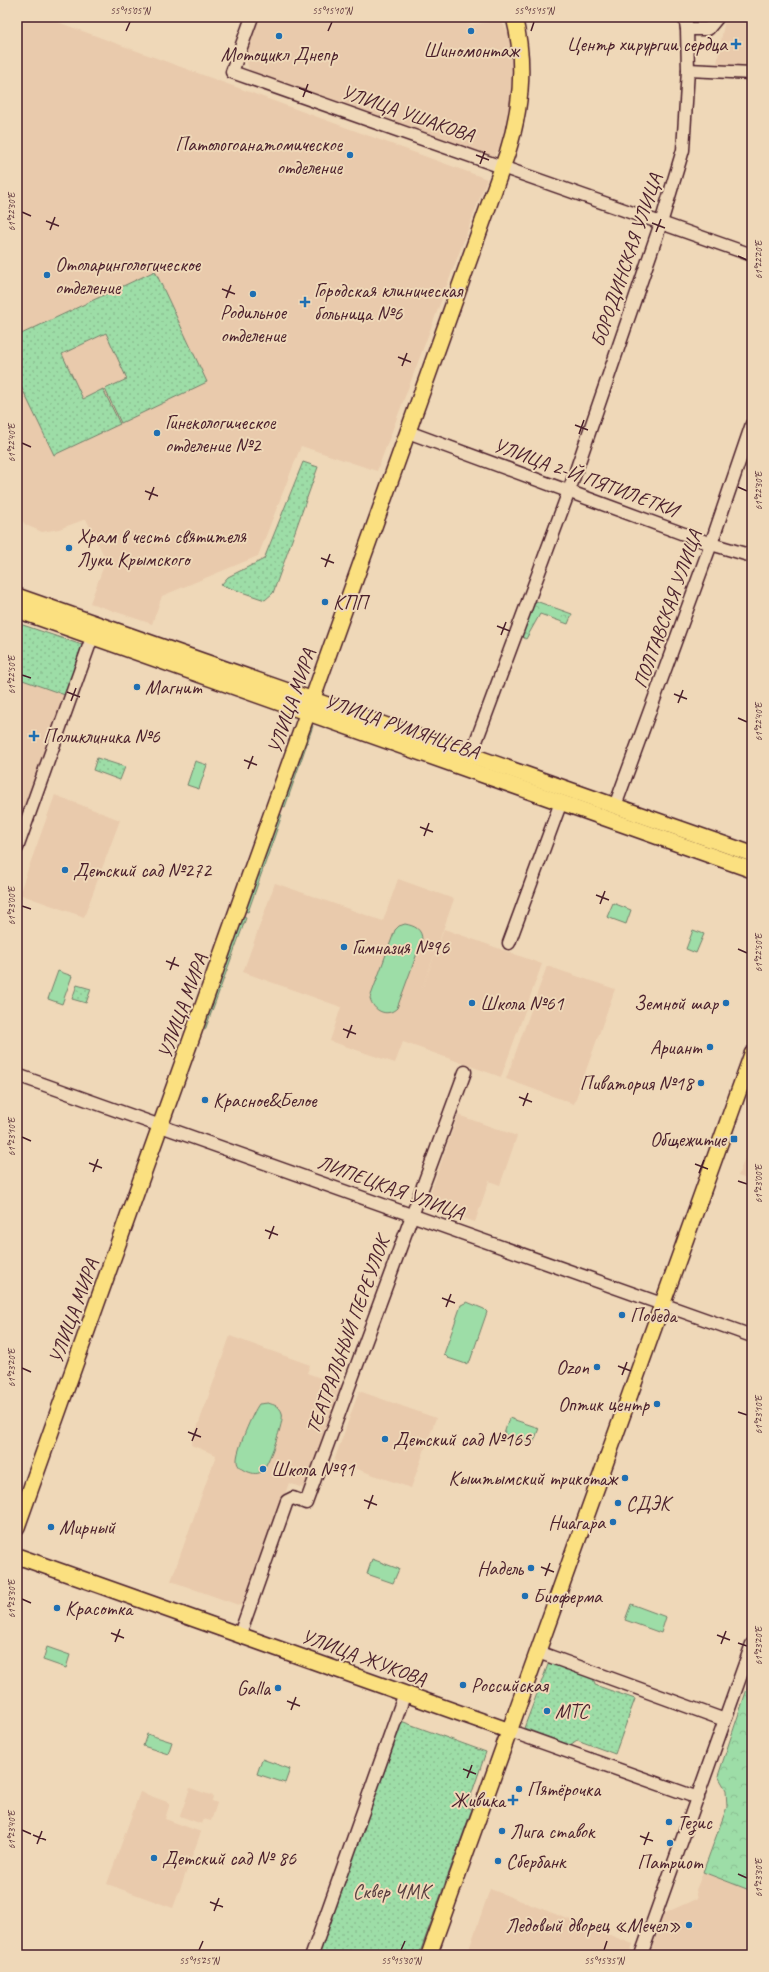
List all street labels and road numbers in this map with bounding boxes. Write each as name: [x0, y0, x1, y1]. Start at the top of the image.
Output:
street label: УЛИЦА УШАКОВА: [338, 79, 478, 148]
street label: БОРОДИНСКАЯ УЛИЦА: [585, 170, 668, 350]
street label: УЛИЦА 2-Й ПЯТИЛЕТКИ: [490, 432, 685, 524]
street label: ПОЛТАВСКАЯ УЛИЦА: [627, 526, 708, 692]
street label: УЛИЦА МИРА: [262, 645, 321, 757]
street label: УЛИЦА РУМЯНЦЕВА: [321, 688, 483, 765]
street label: УЛИЦА МИРА: [152, 950, 213, 1062]
street label: ЛИПЕЦКАЯ УЛИЦА: [314, 1149, 468, 1226]
street label: ТЕАТРАЛЬНЫЙ ПЕРЕУЛОК: [300, 1229, 396, 1437]
street label: УЛИЦА МИРА: [43, 1255, 104, 1367]
street label: УЛИЦА ЖУКОВА: [298, 1623, 430, 1692]

